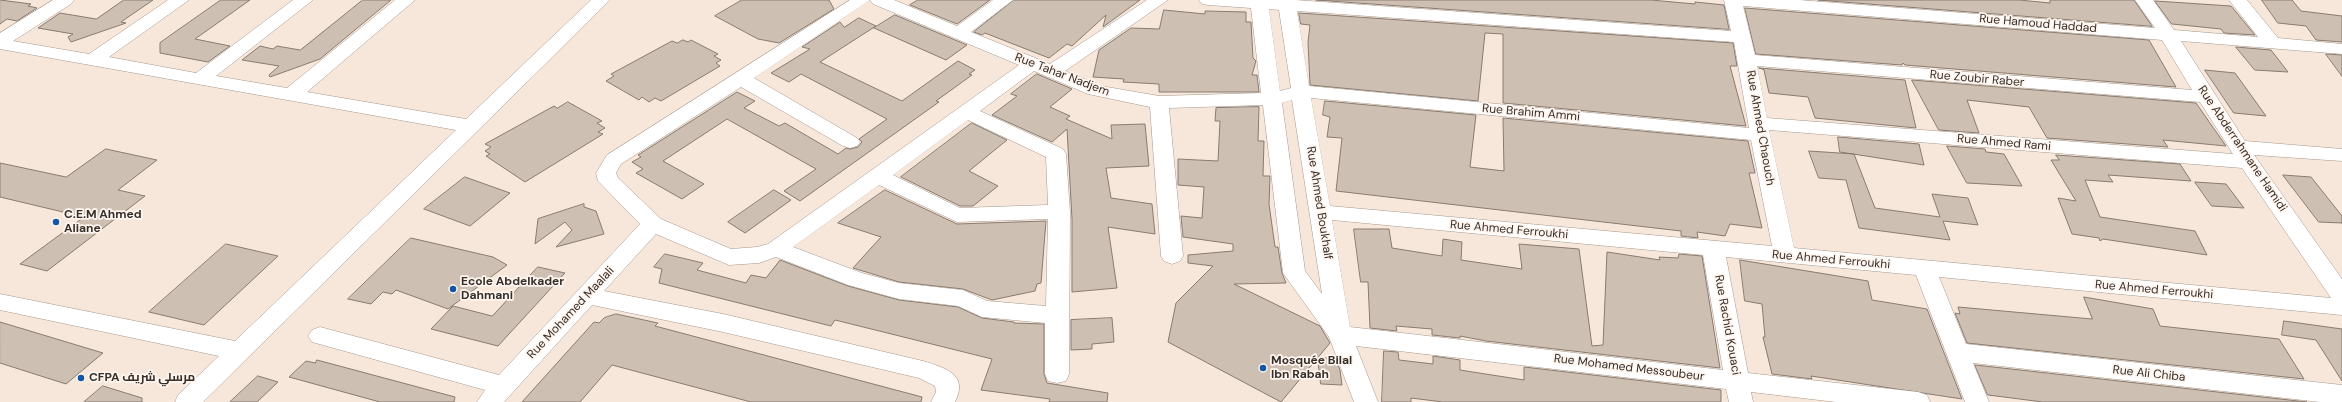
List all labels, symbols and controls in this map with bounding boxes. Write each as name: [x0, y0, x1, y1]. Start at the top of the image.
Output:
street label: Rue Hamoud Haddad: [1979, 12, 2097, 36]
street label: Rue Tahar Nadjem: [1013, 50, 1111, 100]
street label: Rue Zoubir Raber: [1929, 68, 2025, 90]
street label: Rue Ahmed Chaouch: [1743, 69, 1777, 187]
street label: Rue Abderrahmane Hamidi: [2194, 83, 2290, 215]
street label: Rue Brahim Ammi: [1482, 102, 1580, 124]
street label: Rue Ahmed Rami: [1956, 132, 2052, 154]
street label: Rue Ahmed Boukhalf: [1303, 145, 1335, 261]
place label: C.E.M Ahmed Aliane: [64, 208, 142, 236]
marker: C.E.M Ahmed Aliane: [51, 217, 61, 227]
street label: Rue Ahmed Ferroukhi: [1449, 218, 1569, 242]
street label: Rue Ahmed Ferroukhi: [1771, 248, 1891, 272]
street label: Rue Mohamed Maalali: [525, 264, 617, 362]
street label: Rue Rachid Kouaci: [1711, 274, 1743, 376]
place label: Ecole Abdelkader Dahmani: [461, 275, 564, 303]
street label: Rue Ahmed Ferroukhi: [2094, 278, 2214, 302]
marker: Ecole Abdelkader Dahmani: [448, 284, 458, 294]
street label: Rue Mohamed Messoubeur: [1553, 352, 1705, 384]
place label: Mosquée Bilal Ibn Rabah: [1271, 354, 1352, 382]
marker: Mosquée Bilal Ibn Rabah: [1258, 363, 1268, 373]
street label: Rue Ali Chiba: [2112, 363, 2186, 385]
place label: CFPA مرسلي شريف: [89, 371, 195, 385]
marker: CFPA مرسلي شريف: [76, 373, 86, 383]

